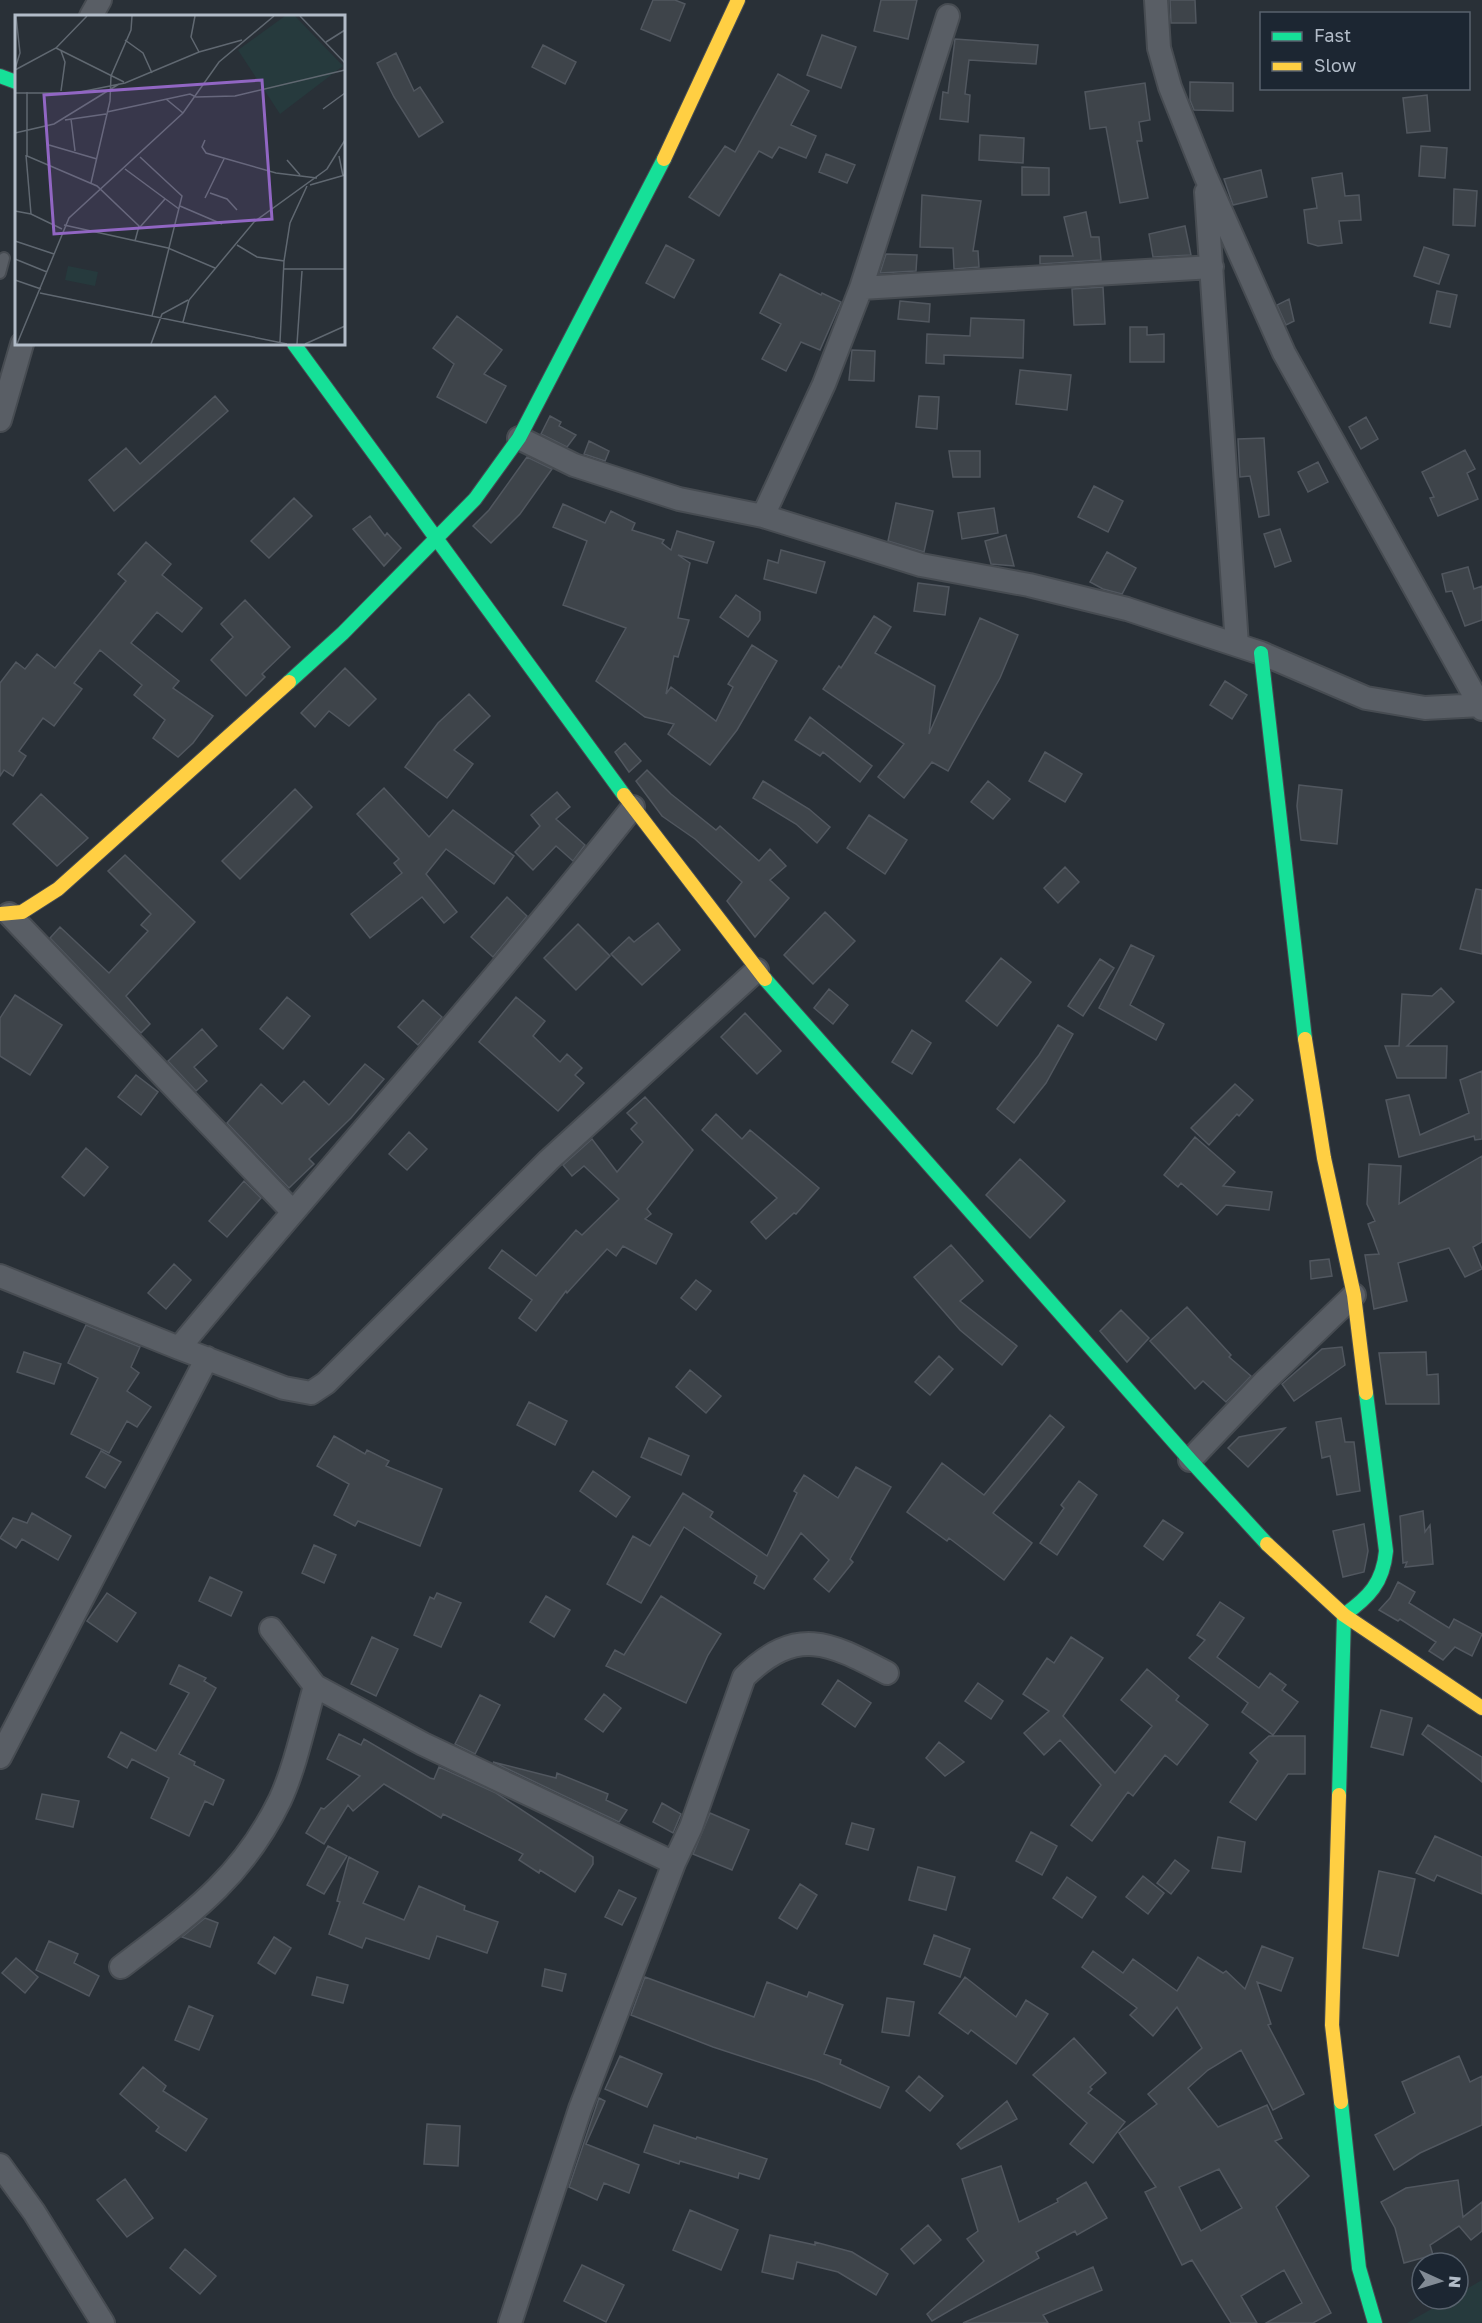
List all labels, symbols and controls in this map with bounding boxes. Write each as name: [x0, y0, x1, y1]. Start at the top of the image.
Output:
legend: [1260, 12, 1470, 90]
inset map: [15, 15, 345, 345]
text: Fast: [1314, 24, 1351, 46]
text: Slow: [1314, 54, 1357, 76]
north arrow: [1410, 2251, 1470, 2311]
text: N: [1445, 2275, 1465, 2289]

